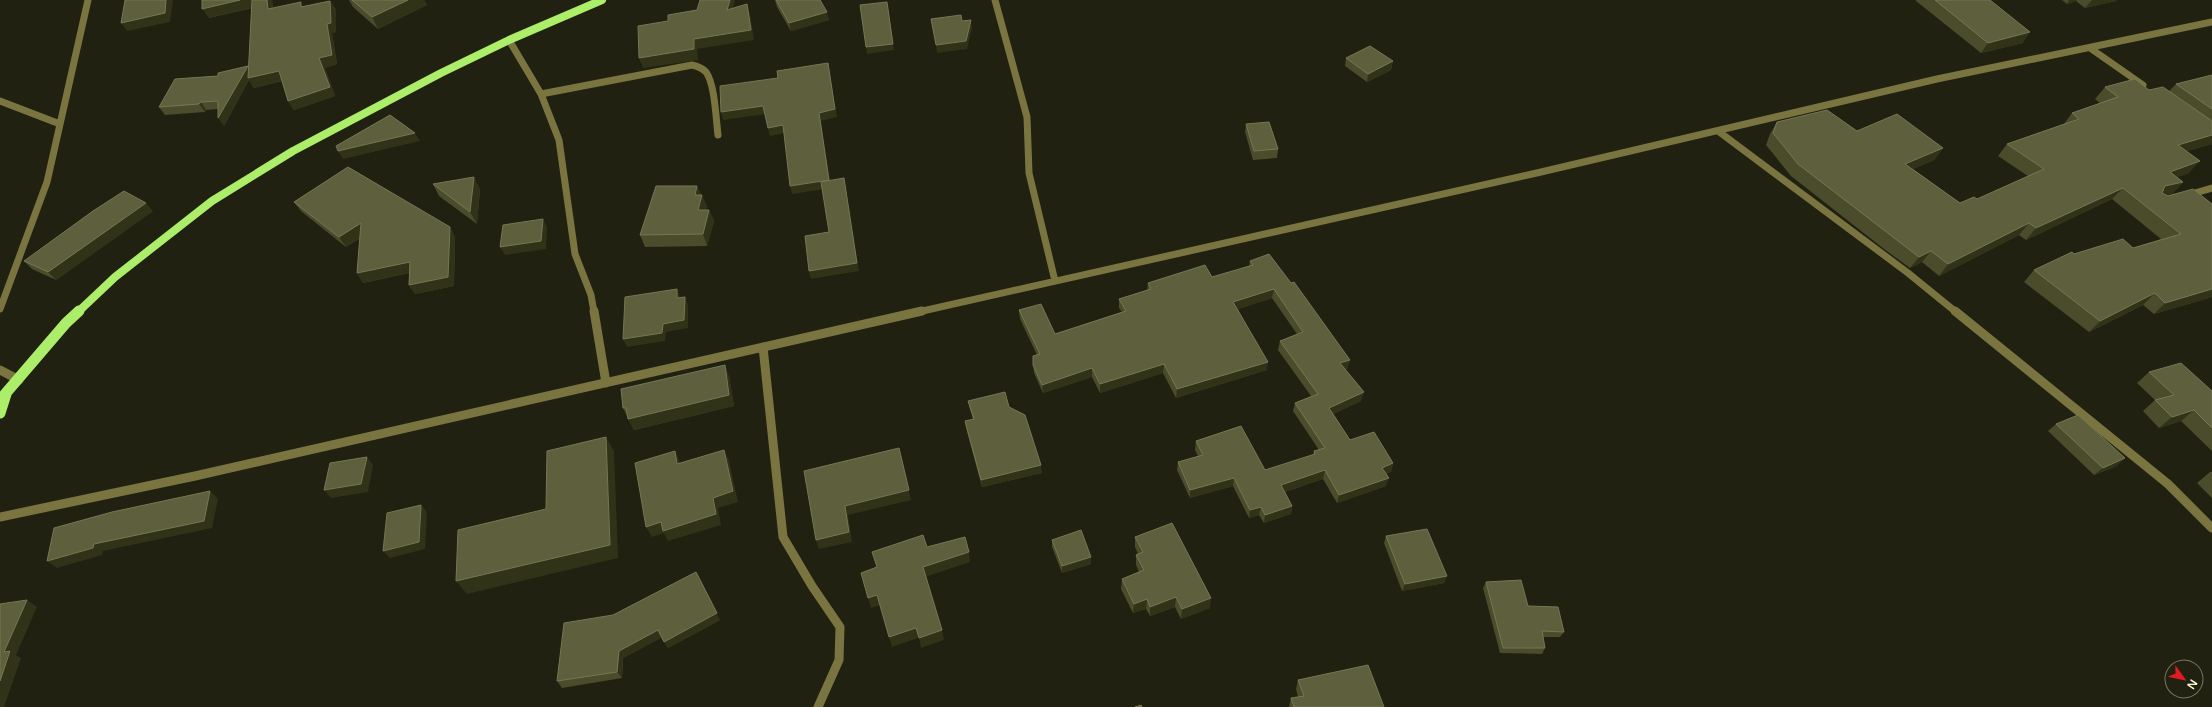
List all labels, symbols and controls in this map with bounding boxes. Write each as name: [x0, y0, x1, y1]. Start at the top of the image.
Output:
north arrow: [2164, 659, 2204, 699]
text: N: [2184, 677, 2200, 691]

